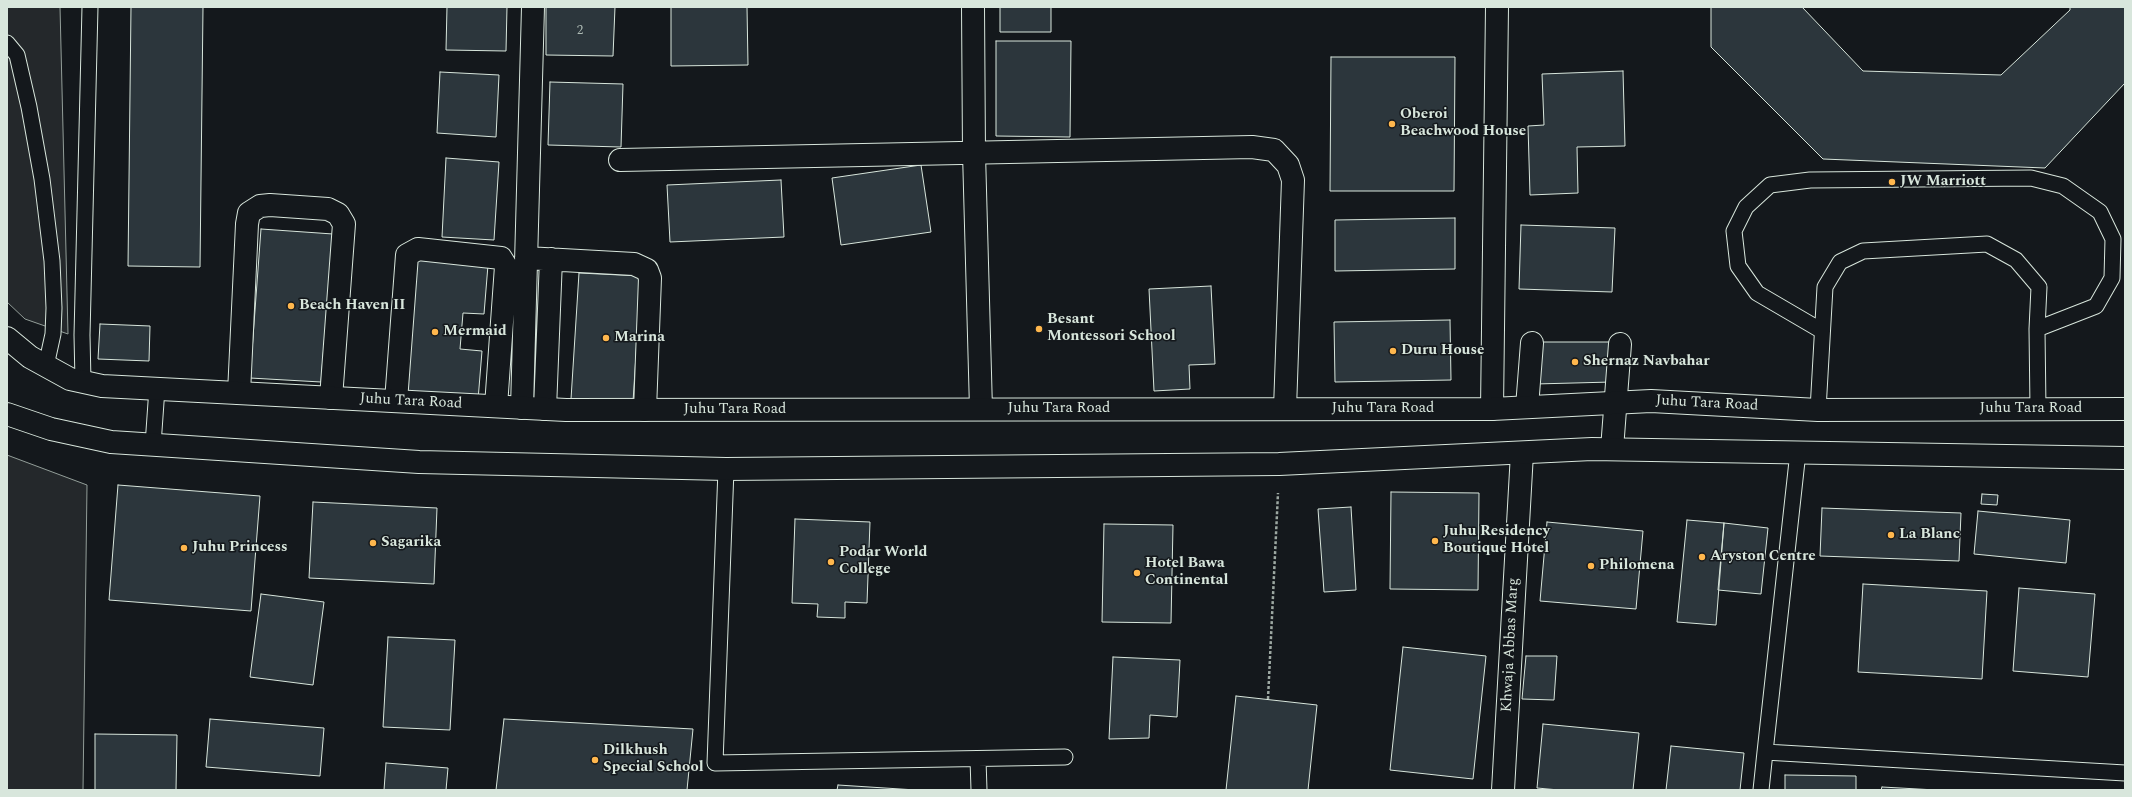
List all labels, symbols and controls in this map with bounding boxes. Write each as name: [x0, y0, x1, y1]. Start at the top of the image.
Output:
house number: 2: [577, 23, 583, 39]
place label: Oberoi Beachwood House: [1400, 106, 1526, 141]
marker: Oberoi Beachwood House: [1387, 119, 1397, 129]
place label: JW Marriott: [1900, 173, 1986, 191]
marker: JW Marriott: [1887, 177, 1897, 187]
place label: Beach Haven II: [299, 297, 405, 315]
marker: Beach Haven II: [286, 301, 296, 311]
place label: Besant Montessori School: [1047, 311, 1176, 346]
place label: Mermaid: [443, 323, 507, 341]
marker: Besant Montessori School: [1034, 324, 1044, 334]
marker: Mermaid: [430, 327, 440, 337]
place label: Marina: [614, 329, 665, 347]
marker: Marina: [601, 333, 611, 343]
place label: Duru House: [1401, 342, 1484, 360]
marker: Duru House: [1388, 346, 1398, 356]
place label: Shernaz Navbahar: [1583, 353, 1710, 371]
marker: Shernaz Navbahar: [1570, 357, 1580, 367]
street label: Juhu Tara Road: [359, 390, 463, 414]
street label: Juhu Tara Road: [1655, 392, 1759, 416]
street label: Juhu Tara Road: [1008, 400, 1110, 418]
street label: Juhu Tara Road: [1332, 400, 1434, 418]
street label: Juhu Tara Road: [1980, 400, 2082, 418]
street label: Juhu Tara Road: [684, 401, 786, 419]
place label: Juhu Residency Boutique Hotel: [1443, 523, 1550, 558]
place label: La Blanc: [1899, 526, 1960, 544]
marker: La Blanc: [1886, 530, 1896, 540]
place label: Sagarika: [381, 534, 441, 552]
marker: Juhu Residency Boutique Hotel: [1430, 536, 1440, 546]
marker: Sagarika: [368, 538, 378, 548]
place label: Juhu Princess: [192, 539, 287, 557]
marker: Juhu Princess: [179, 543, 189, 553]
place label: Podar World College: [839, 544, 927, 579]
place label: Aryston Centre: [1710, 548, 1816, 566]
marker: Aryston Centre: [1697, 552, 1707, 562]
place label: Hotel Bawa Continental: [1145, 555, 1228, 590]
marker: Podar World College: [826, 557, 836, 567]
place label: Philomena: [1599, 557, 1675, 575]
marker: Philomena: [1586, 561, 1596, 571]
marker: Hotel Bawa Continental: [1132, 568, 1142, 578]
street label: Khwaja Abbas Marg: [1498, 577, 1524, 713]
place label: Dilkhush Special School: [603, 742, 704, 777]
marker: Dilkhush Special School: [590, 755, 600, 765]

